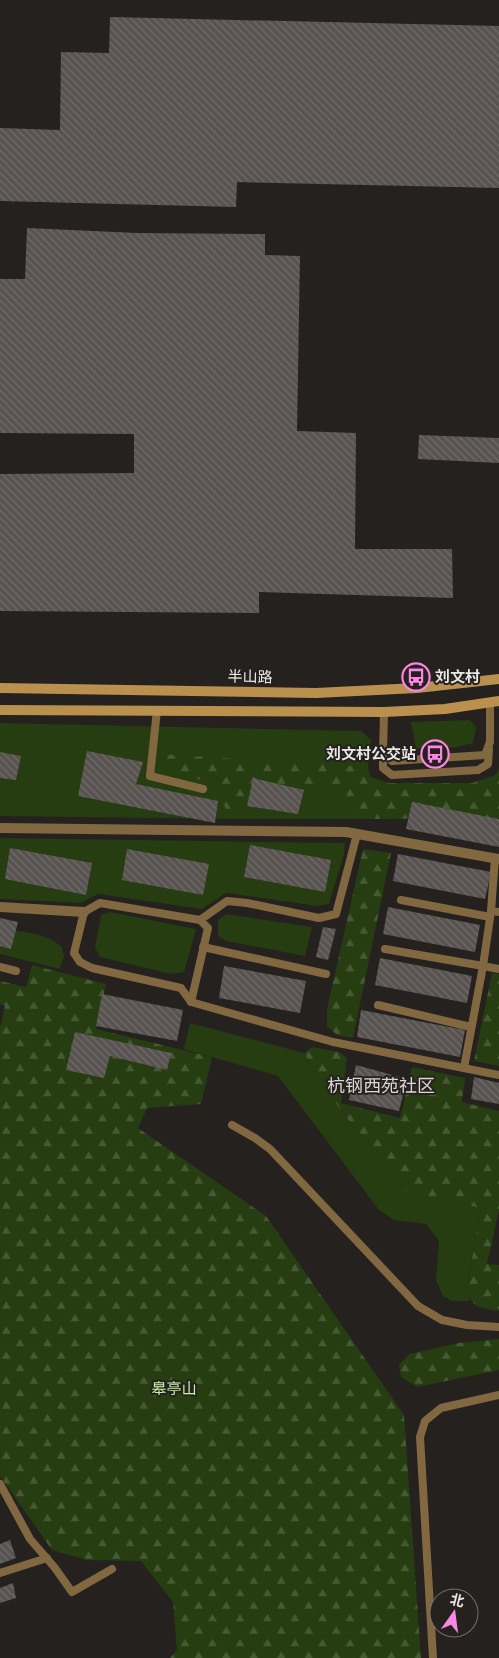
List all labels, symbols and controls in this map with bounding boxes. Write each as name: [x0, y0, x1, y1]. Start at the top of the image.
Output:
bus stop icon: 刘文村: [401, 662, 431, 692]
street label: 半山路: [227, 667, 273, 687]
place label: 刘文村: [435, 667, 480, 687]
bus stop icon: 刘文村公交站: [420, 739, 450, 769]
place label: 刘文村公交站: [326, 744, 416, 764]
district label: 杭钢西苑社区: [327, 1074, 435, 1098]
park label: 皋亭山: [151, 1379, 197, 1399]
north arrow: [429, 1588, 479, 1638]
text: 北: [448, 1590, 466, 1612]

